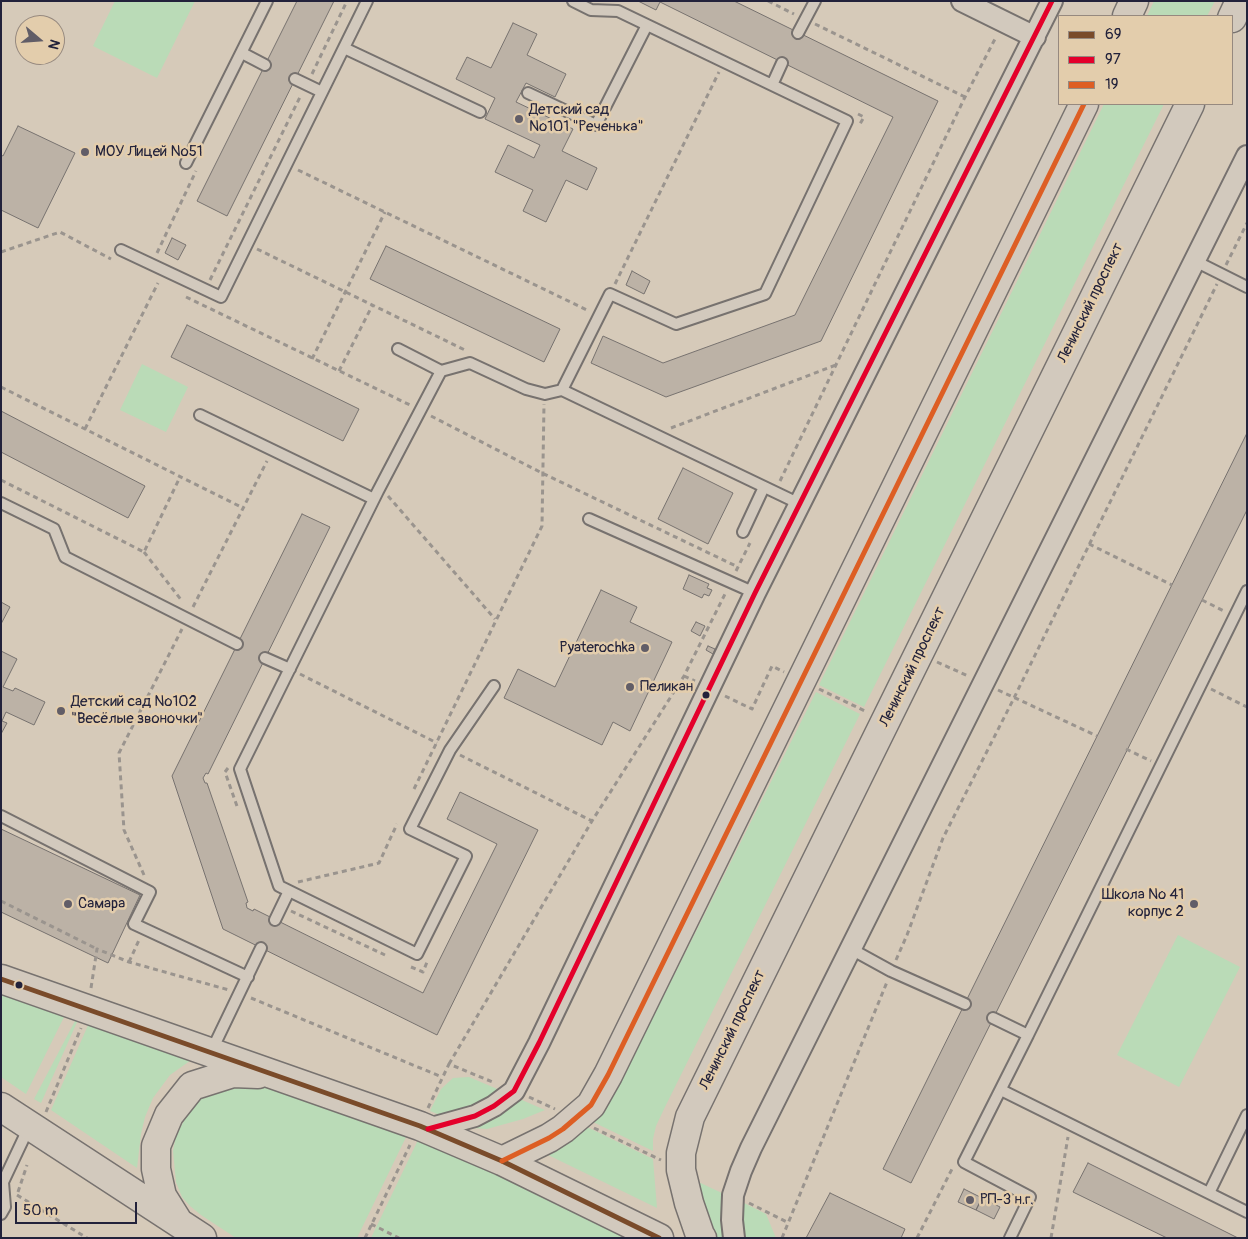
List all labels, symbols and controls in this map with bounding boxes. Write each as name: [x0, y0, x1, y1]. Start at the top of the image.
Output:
north arrow: [15, 15, 65, 65]
legend: [1058, 15, 1233, 105]
text: 69: [1105, 25, 1121, 44]
text: N: [44, 37, 63, 52]
text: 97: [1105, 50, 1121, 69]
text: 19: [1105, 75, 1119, 94]
place label: Детский сад №101 "Реченька": [529, 101, 644, 136]
marker: Детский сад №101 "Реченька": [513, 113, 525, 125]
place label: МОУ Лицей №51: [95, 143, 203, 161]
marker: МОУ Лицей №51: [79, 146, 91, 158]
street label: Ленинский проспект: [1054, 240, 1128, 366]
street label: Ленинский проспект: [876, 604, 950, 730]
place label: Pyaterochka: [559, 639, 635, 657]
marker: Pyaterochka: [639, 642, 651, 654]
place label: Пеликан: [640, 678, 693, 696]
marker: Пеликан: [624, 681, 636, 693]
unlabelled marker: [701, 690, 711, 700]
place label: Детский сад №102 "Весёлые звоночки": [71, 693, 203, 728]
marker: Детский сад №102 "Весёлые звоночки": [55, 705, 67, 717]
place label: Школа № 41 корпус 2: [1102, 886, 1184, 921]
place label: Самара: [78, 895, 125, 913]
marker: Самара: [62, 898, 74, 910]
marker: Школа № 41 корпус 2: [1188, 898, 1200, 910]
street label: Ленинский проспект: [696, 967, 770, 1093]
unlabelled marker: [14, 980, 24, 990]
place label: РП-3 н.г.: [980, 1191, 1034, 1209]
scale bar: [18, 1192, 140, 1224]
marker: РП-3 н.г.: [964, 1194, 976, 1206]
text: 50 m: [23, 1201, 58, 1220]

